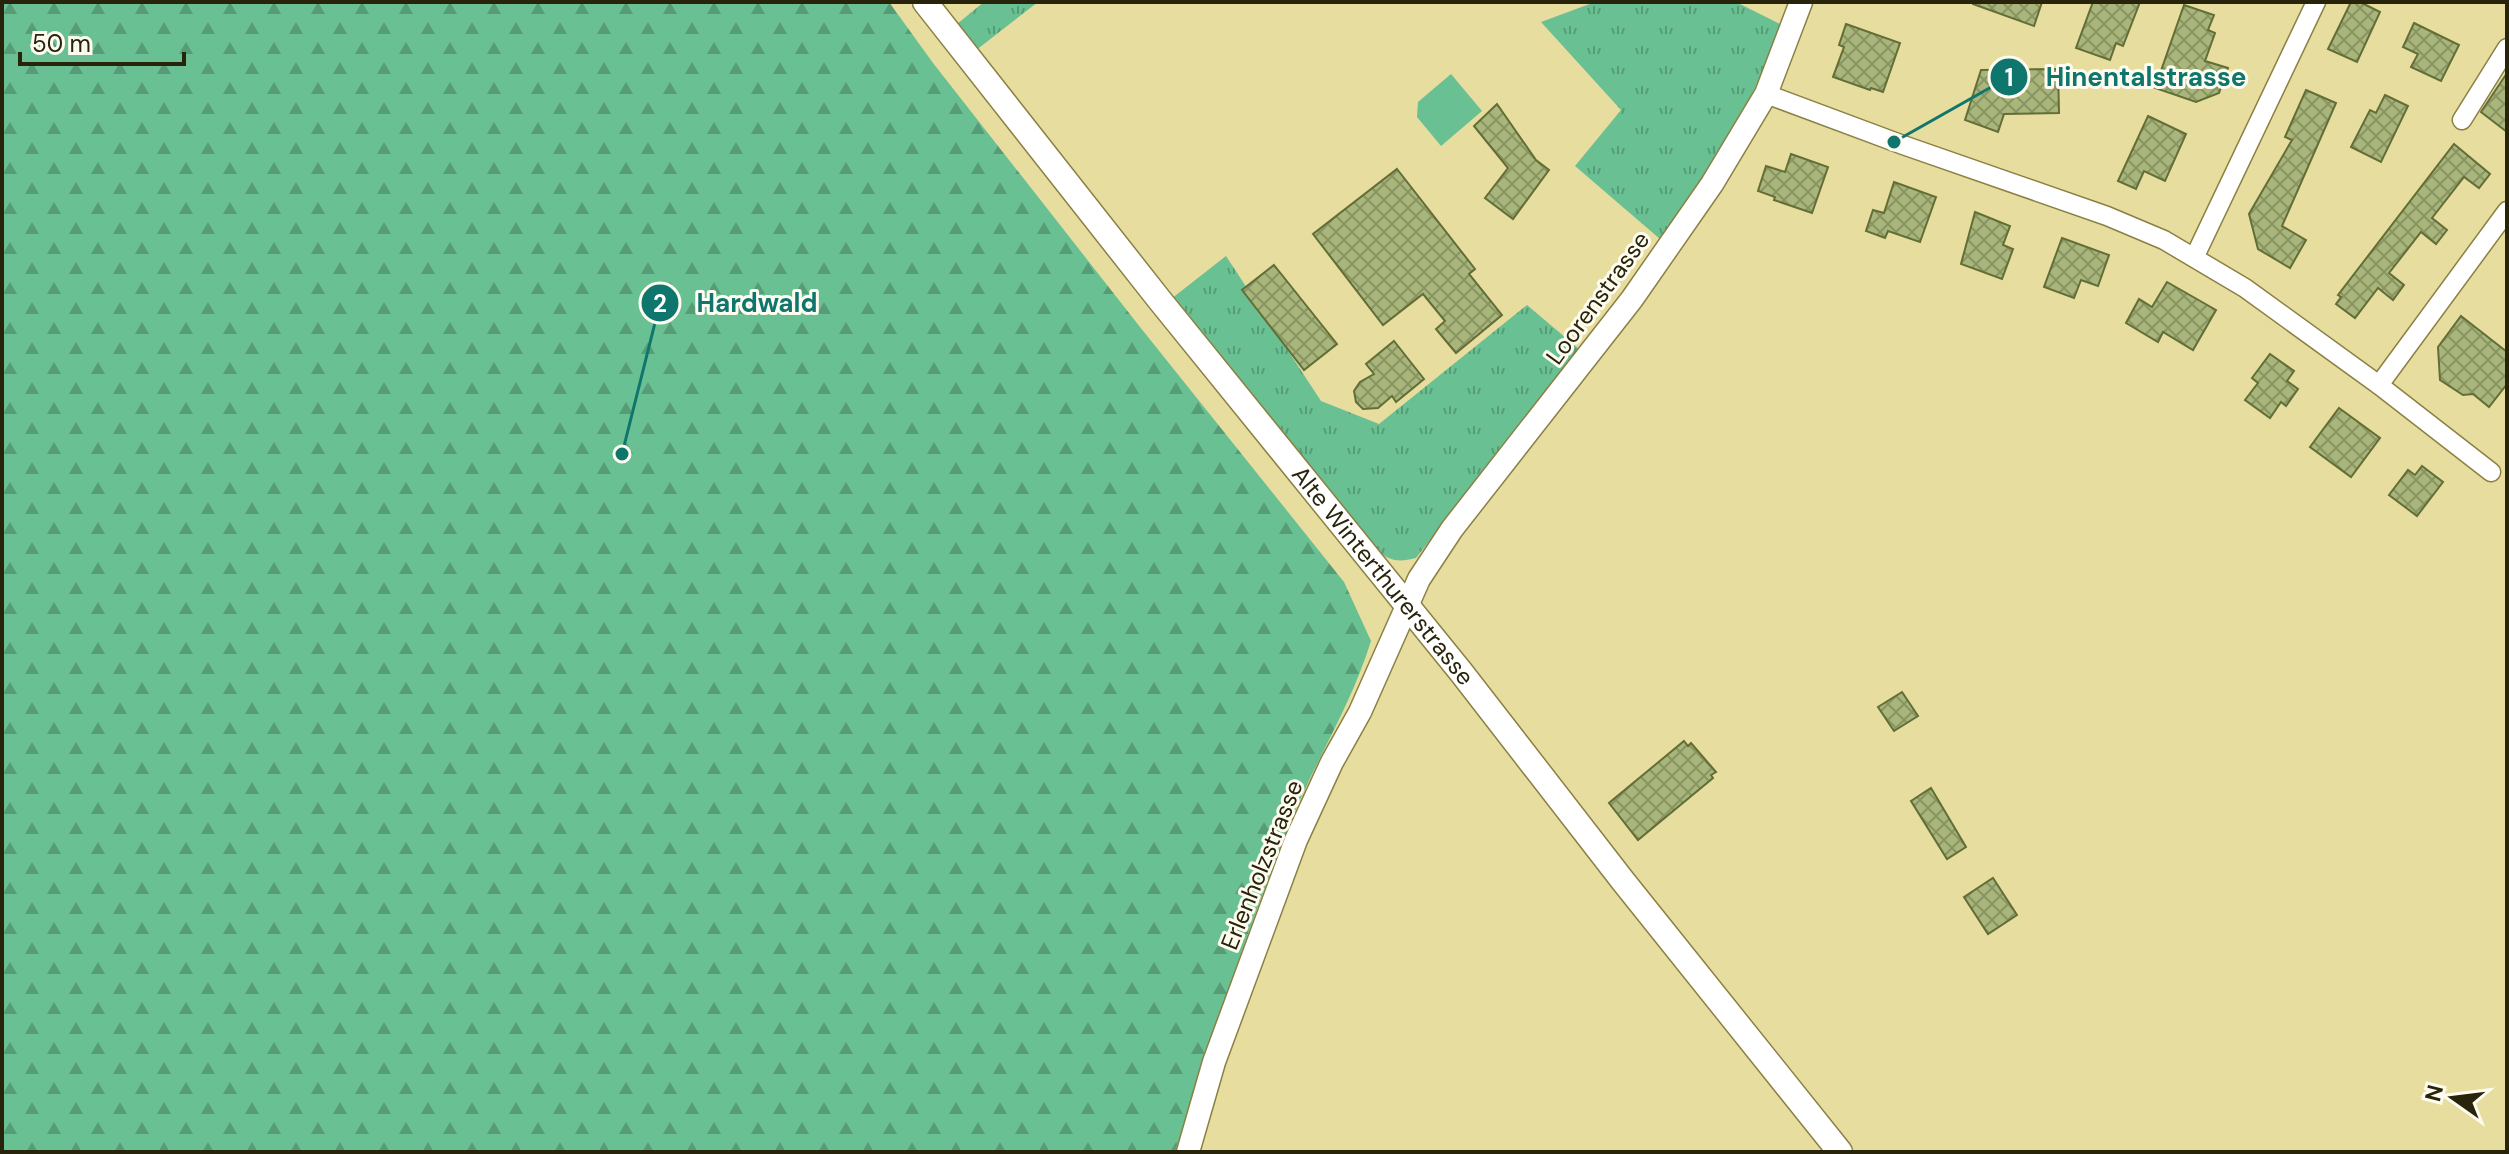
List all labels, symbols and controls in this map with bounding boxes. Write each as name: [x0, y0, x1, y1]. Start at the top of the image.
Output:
scale bar: [20, 16, 184, 66]
text: 50 m: [32, 28, 91, 59]
callout: Hinentalstrasse: [1989, 52, 2262, 102]
text: Hinentalstrasse: [2046, 60, 2246, 94]
text: 1: [2005, 62, 2013, 93]
street label: Loorenstrasse: [1539, 225, 1656, 370]
callout: Hardwald: [640, 278, 833, 328]
text: Hardwald: [696, 286, 818, 320]
text: 2: [653, 288, 667, 319]
street label: Alte Winterthurerstrasse: [1285, 459, 1481, 691]
street label: Erlenholzstrasse: [1213, 775, 1310, 954]
north arrow: [2413, 1058, 2493, 1138]
text: N: [2418, 1082, 2450, 1105]

